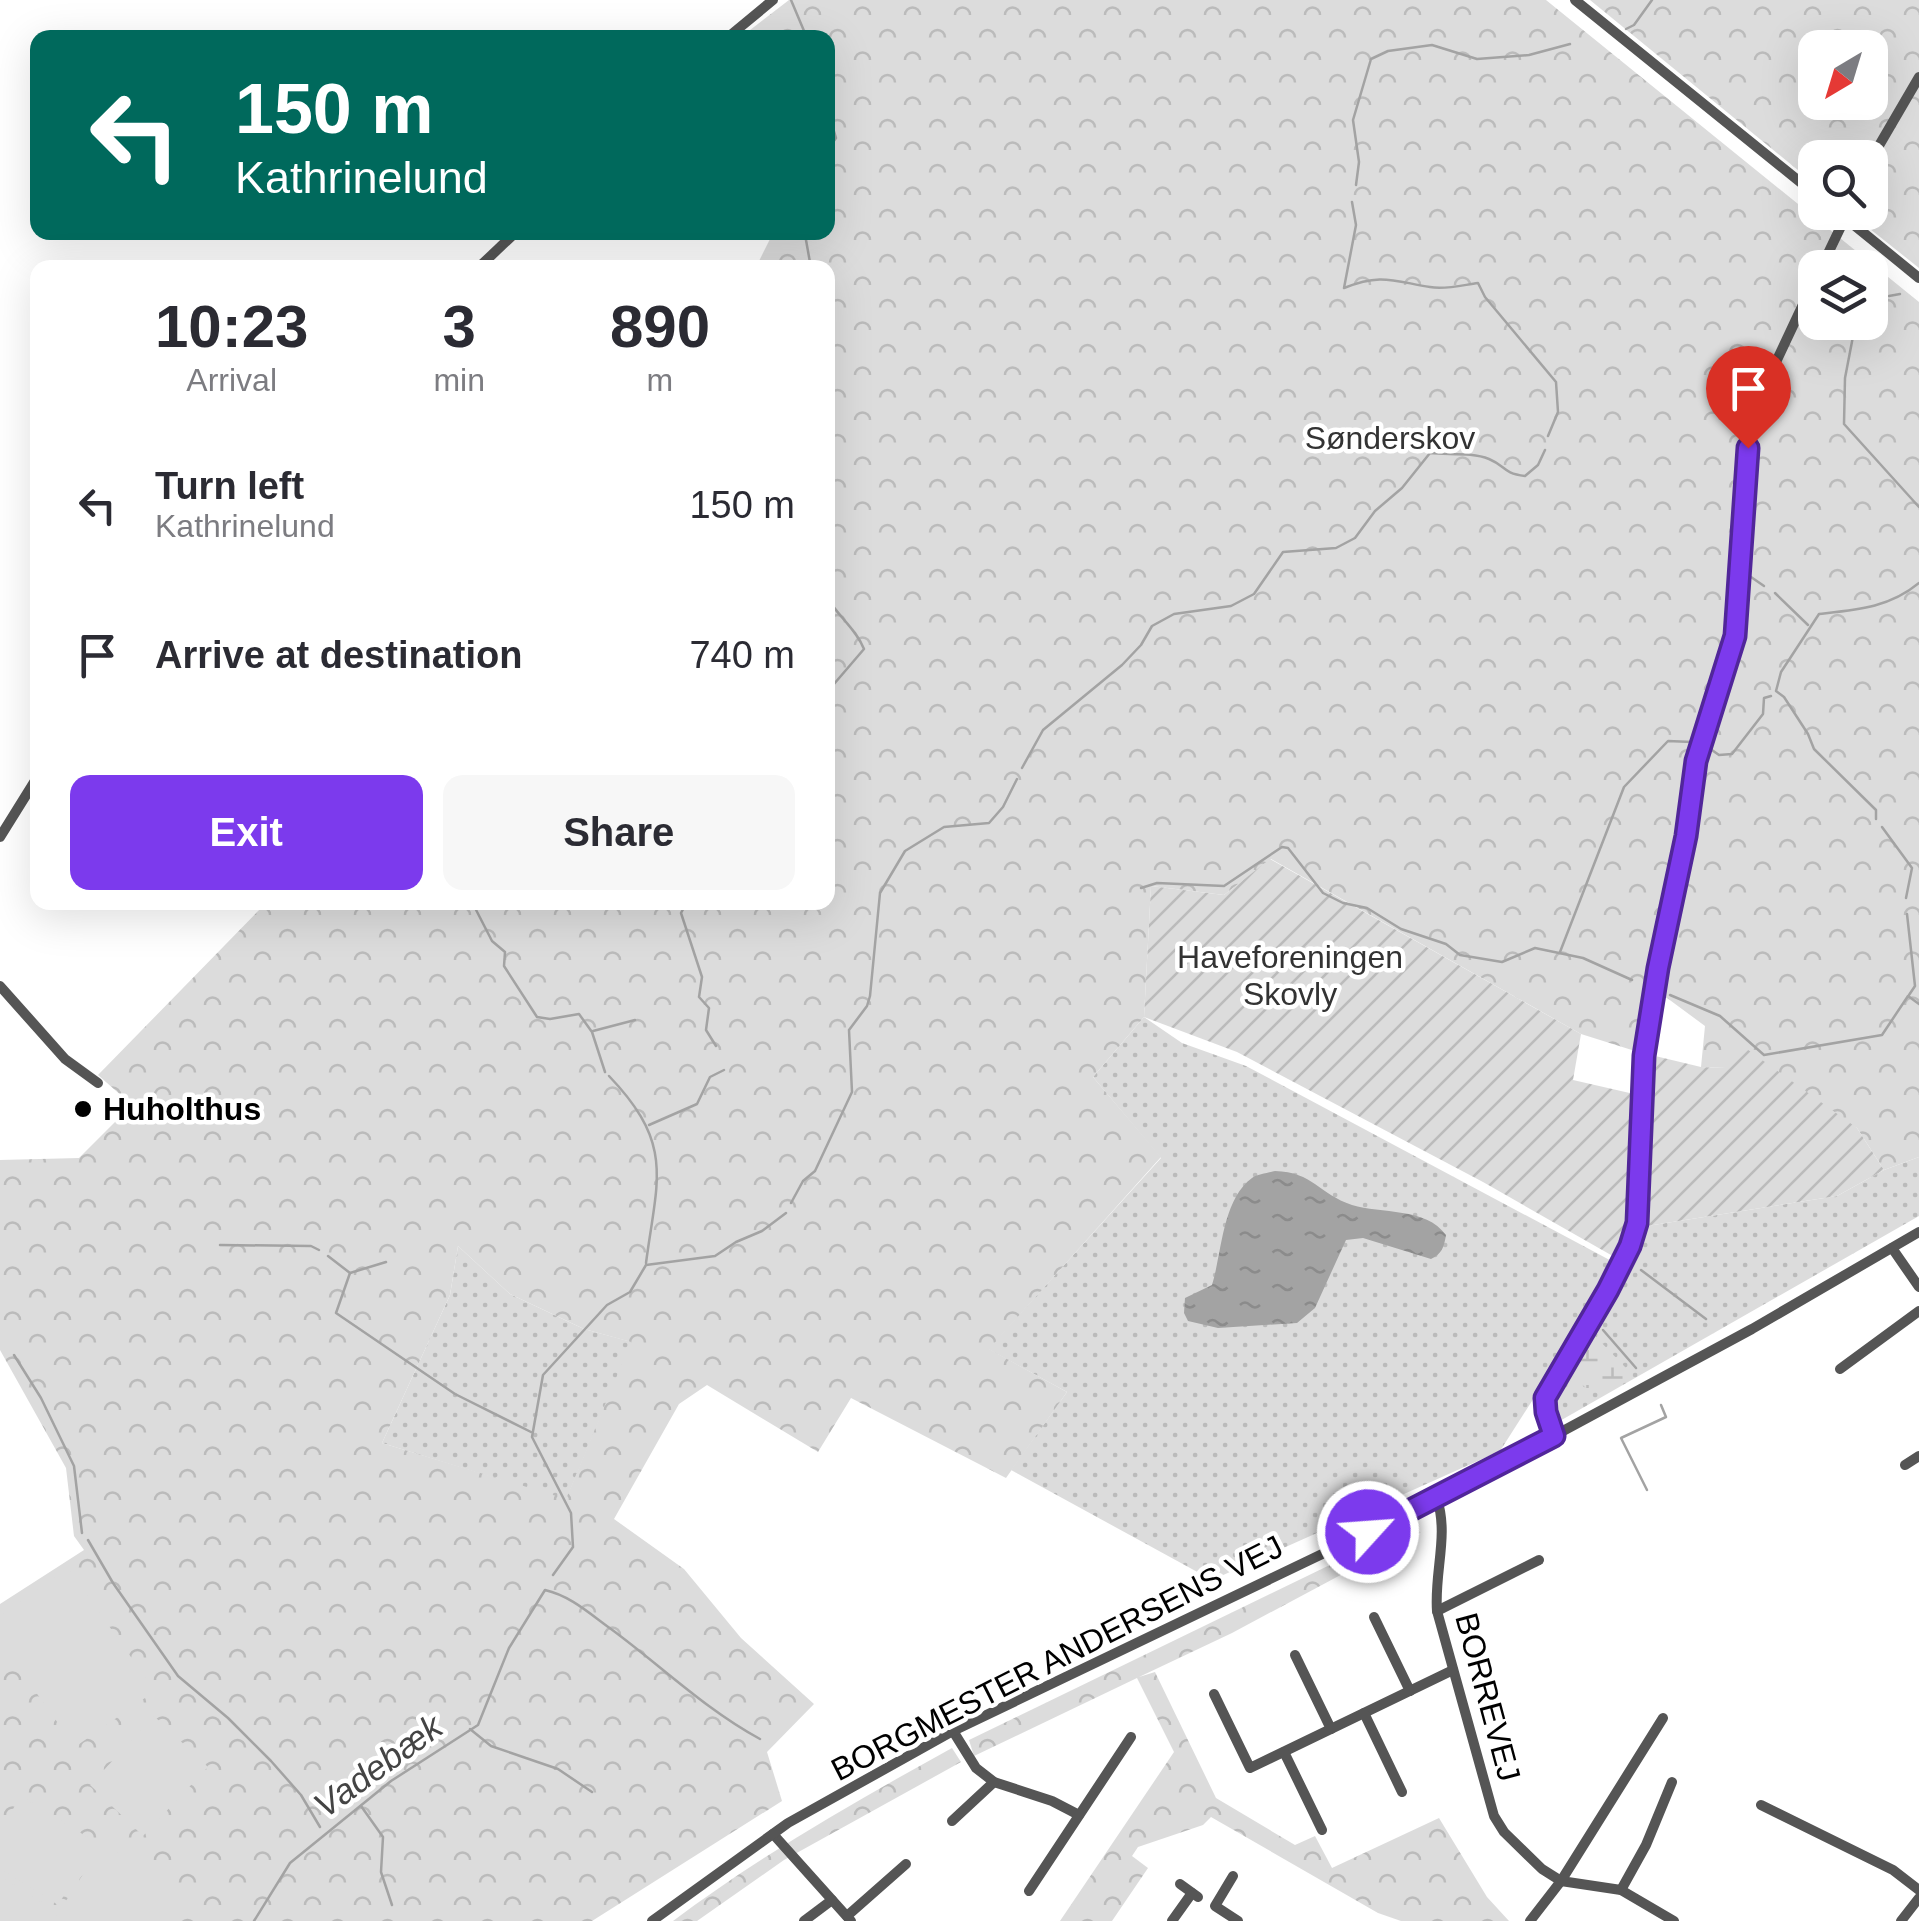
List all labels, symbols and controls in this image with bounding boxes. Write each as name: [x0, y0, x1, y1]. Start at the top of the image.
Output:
north arrow: [1798, 30, 1888, 120]
map controls: [1798, 30, 1888, 340]
icon: left: [70, 70, 200, 200]
text: 150 m: [235, 70, 433, 148]
button: search: [1798, 140, 1888, 230]
text: Kathrinelund: [235, 152, 488, 203]
button: layers: [1798, 250, 1888, 340]
text: 10:23: [155, 293, 308, 360]
text: 3: [442, 293, 476, 360]
text: 890: [610, 293, 710, 360]
pin: [1706, 346, 1791, 449]
icon: arrive: [1721, 361, 1776, 416]
text: Arrival: [186, 362, 277, 398]
text: min: [433, 362, 485, 398]
text: m: [647, 362, 673, 398]
park label: Sønderskov: [1305, 420, 1475, 456]
text: Turn left: [155, 465, 304, 507]
icon: left: [70, 478, 125, 533]
text: 150 m: [689, 484, 795, 526]
text: Kathrinelund: [155, 508, 335, 544]
icon: arrive: [70, 628, 125, 683]
text: Arrive at destination: [155, 634, 522, 676]
text: 740 m: [689, 634, 795, 676]
button: Exit: [70, 775, 423, 890]
button: Share: [443, 775, 795, 890]
park label: Haveforeningen Skovly: [1177, 939, 1403, 1012]
place label: Huholthus: [103, 1091, 261, 1127]
marker: Huholthus: [72, 1098, 94, 1120]
position arrow: [1316, 1480, 1420, 1584]
street label: BORGMESTER ANDERSENS VEJ: [825, 1528, 1289, 1788]
street label: BORREVEJ: [1448, 1609, 1528, 1785]
water label: Vadebæk: [306, 1705, 450, 1825]

